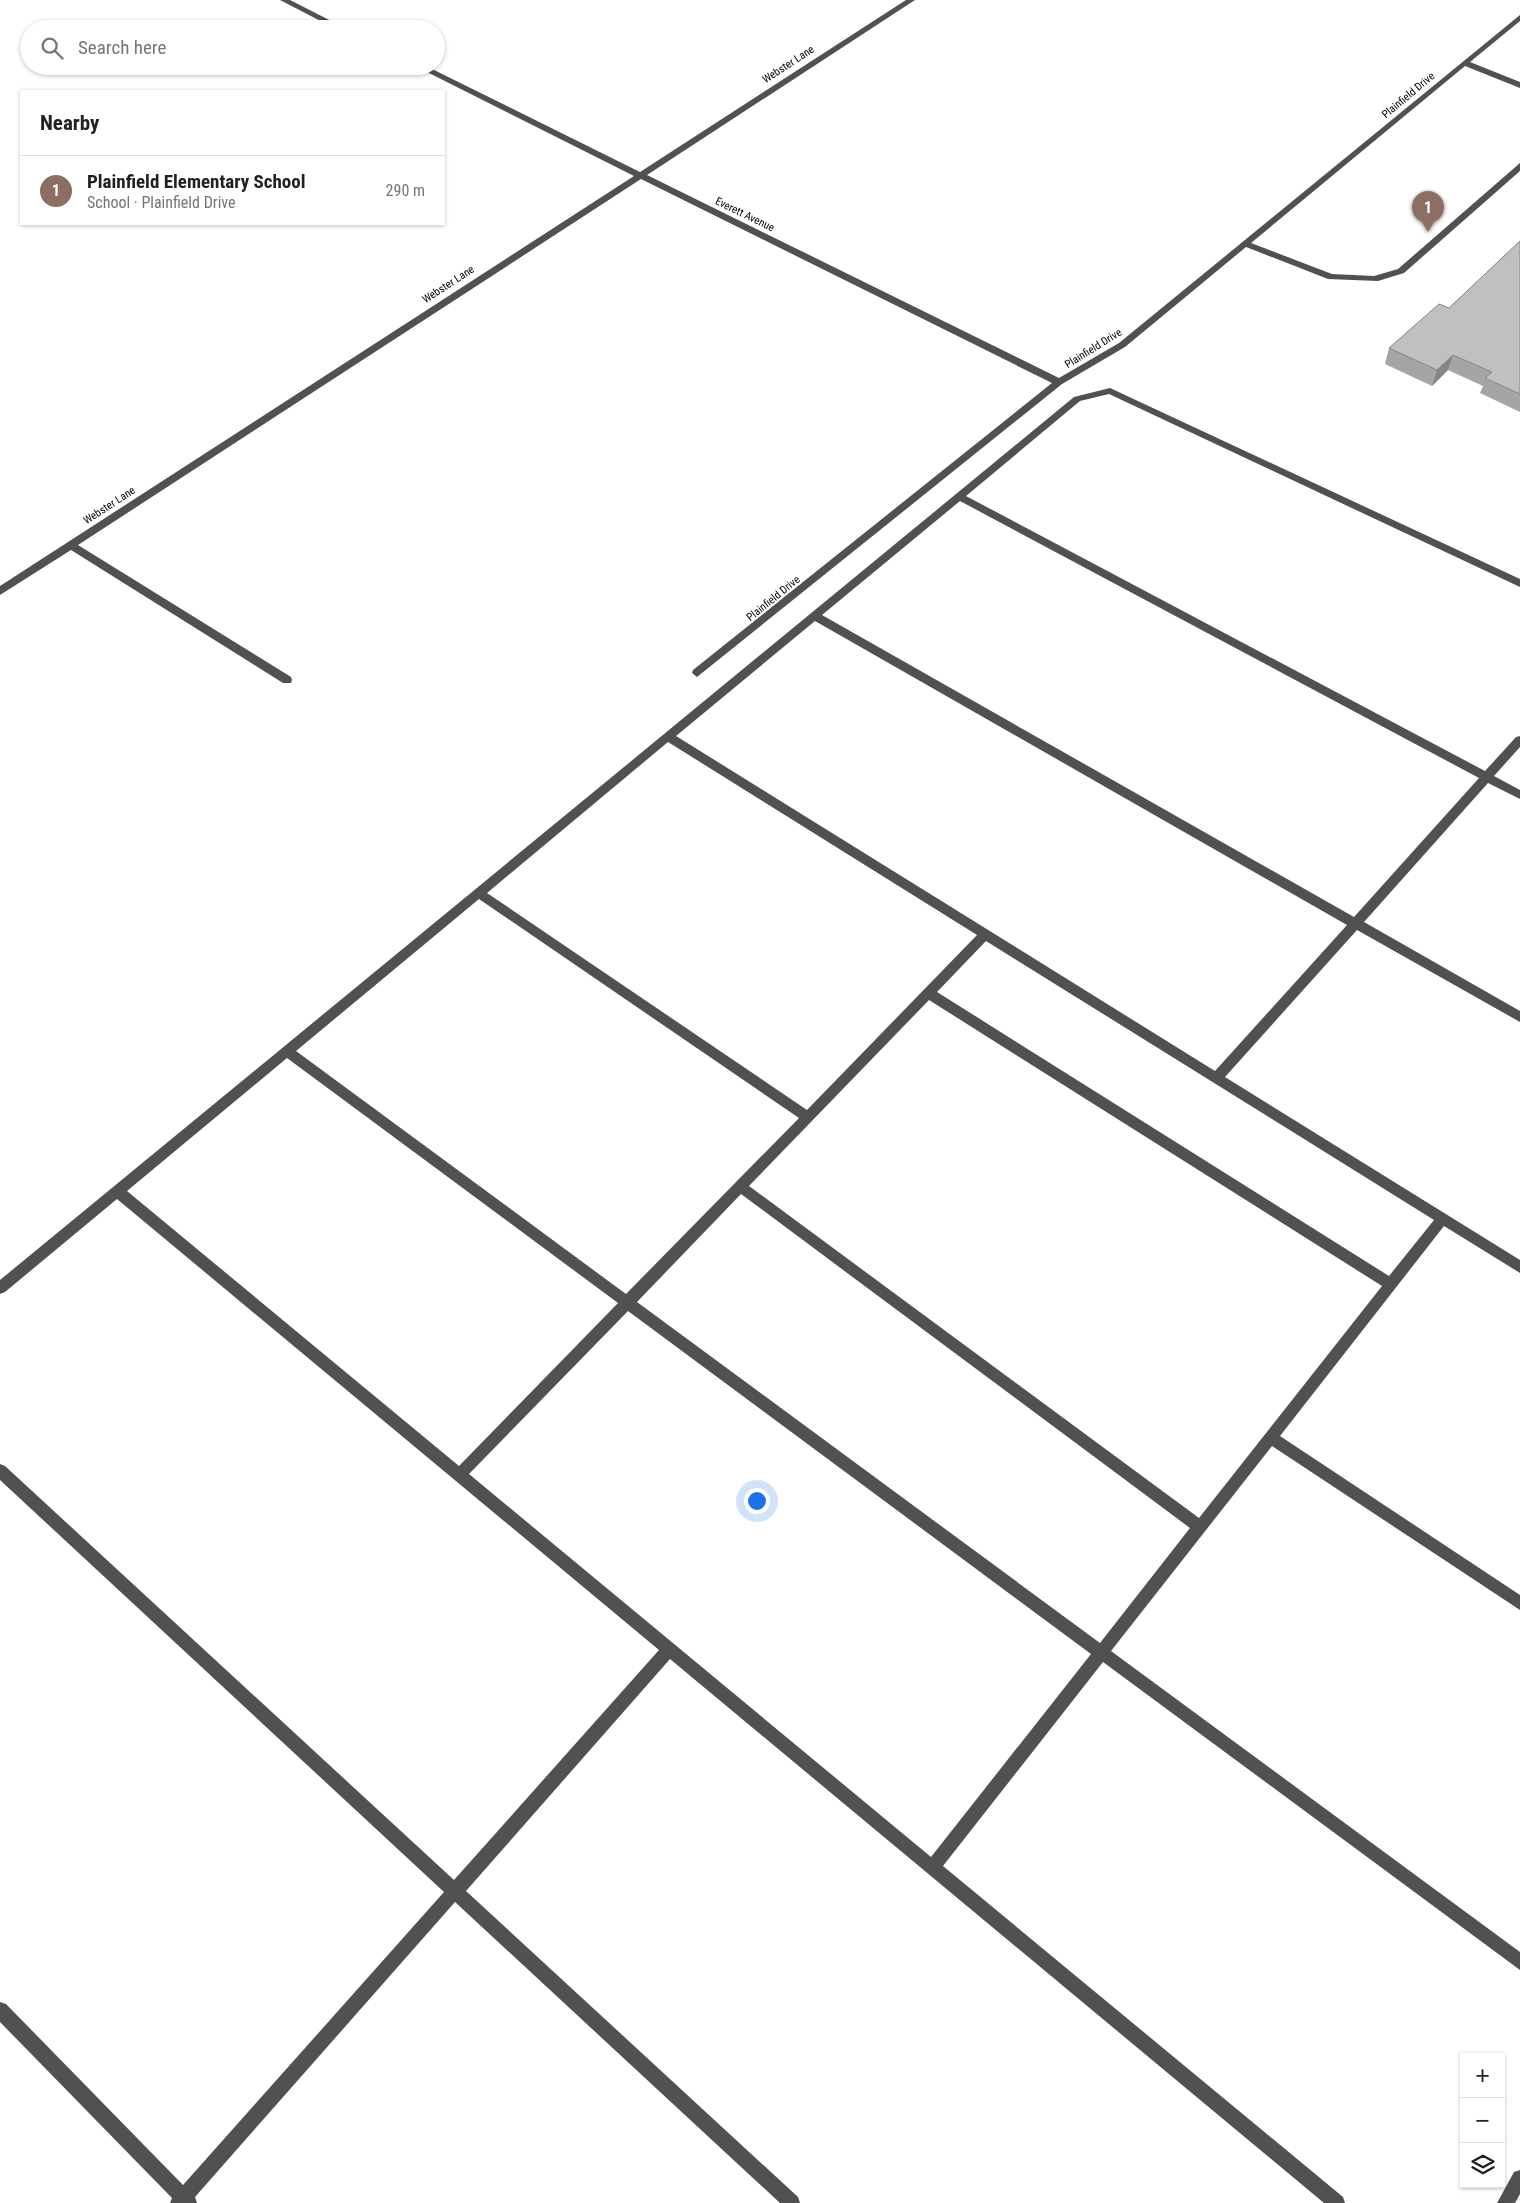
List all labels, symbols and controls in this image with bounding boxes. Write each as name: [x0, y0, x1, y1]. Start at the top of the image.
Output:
search box: [20, 20, 445, 75]
icon: search: [38, 34, 66, 62]
text: Search here: [78, 36, 166, 59]
street label: Webster Lane: [760, 43, 817, 86]
street label: Plainfield Drive: [1379, 70, 1437, 121]
text: Nearby: [40, 111, 99, 135]
text: Plainfield Elementary School: [87, 170, 306, 193]
text: 1: [52, 181, 60, 200]
text: 290 m: [386, 181, 425, 200]
pin: 1: [1412, 191, 1444, 232]
text: School · Plainfield Drive: [87, 193, 236, 212]
street label: Everett Avenue: [713, 195, 776, 234]
street label: Webster Lane: [420, 263, 477, 306]
street label: Plainfield Drive: [1062, 326, 1124, 371]
street label: Webster Lane: [81, 484, 138, 527]
street label: Plainfield Drive: [744, 573, 803, 624]
your location: [744, 1488, 770, 1514]
map controls: [1460, 2053, 1505, 2188]
button: +: [1460, 2053, 1505, 2098]
button: −: [1460, 2098, 1505, 2143]
button: layers: [1460, 2143, 1505, 2188]

